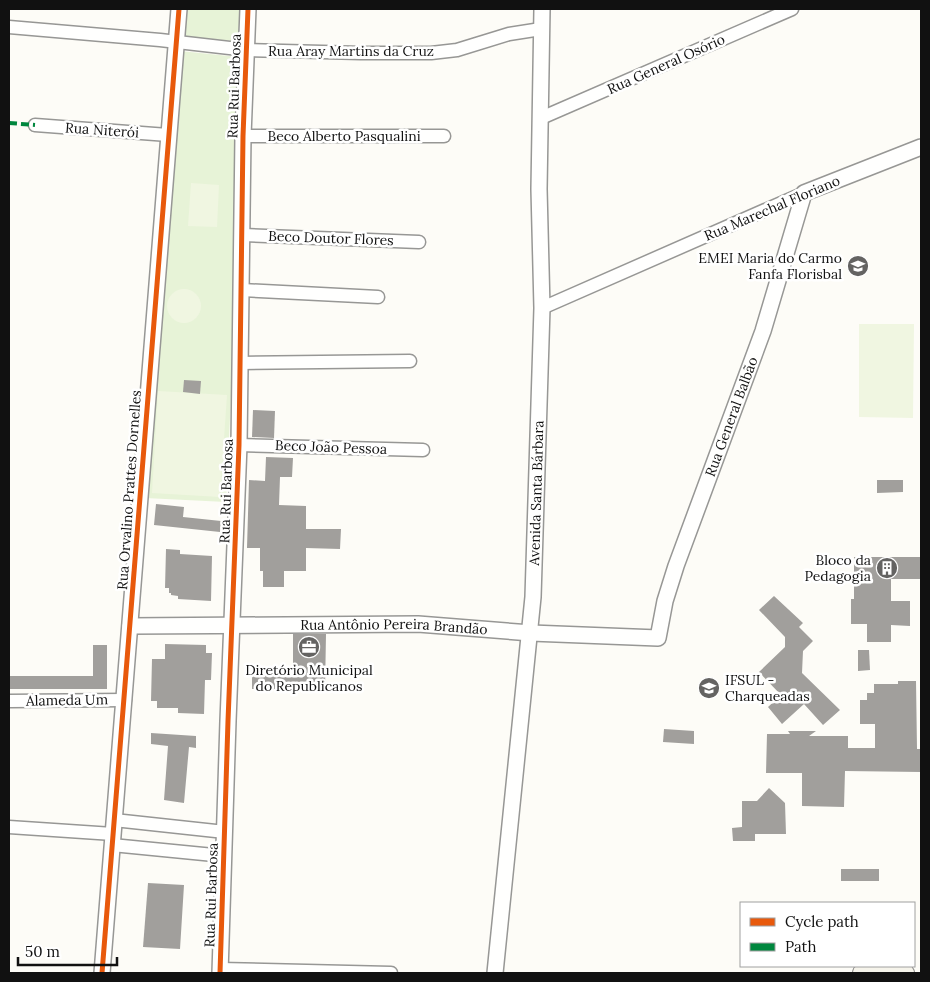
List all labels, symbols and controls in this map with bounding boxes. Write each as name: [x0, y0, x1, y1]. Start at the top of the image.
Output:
street label: Rua General Osório: [604, 30, 728, 98]
street label: Rua Rui Barbosa: [223, 33, 245, 139]
street label: Rua Aray Martins da Cruz: [268, 42, 434, 60]
street label: Rua Niterói: [64, 118, 140, 142]
street label: Beco Alberto Pasqualini: [267, 127, 421, 145]
street label: Rua Marechal Floriano: [701, 171, 843, 245]
street label: Beco Doutor Flores: [268, 227, 394, 249]
place label: EMEI Maria do Carmo Fanfa Florisbal: [698, 249, 842, 283]
school or university icon: EMEI Maria do Carmo Fanfa Florisbal: [846, 254, 870, 278]
street label: Rua General Balbão: [701, 354, 762, 479]
street label: Rua Orvalino Prattes Dornelles: [113, 389, 145, 591]
street label: Avenida Santa Bárbara: [525, 420, 547, 567]
street label: Beco João Pessoa: [275, 436, 387, 458]
street label: Rua Rui Barbosa: [215, 438, 237, 544]
place label: Bloco da Pedagogia: [804, 551, 871, 585]
building icon: Bloco da Pedagogia: [875, 556, 899, 580]
street label: Rua Antônio Pereira Brandão: [300, 615, 488, 639]
office icon: Diretório Municipal do Republicanos: [297, 635, 321, 659]
place label: Diretório Municipal do Republicanos: [245, 661, 373, 695]
place label: IFSUL - Charqueadas: [725, 671, 810, 705]
school or university icon: IFSUL - Charqueadas: [697, 676, 721, 700]
street label: Alameda Um: [25, 690, 109, 710]
street label: Rua Rui Barbosa: [200, 842, 222, 948]
legend: [740, 902, 915, 967]
text: Cycle path: [785, 912, 859, 931]
scale bar: [18, 934, 116, 966]
text: Path: [785, 937, 816, 956]
text: 50 m: [25, 942, 60, 961]

